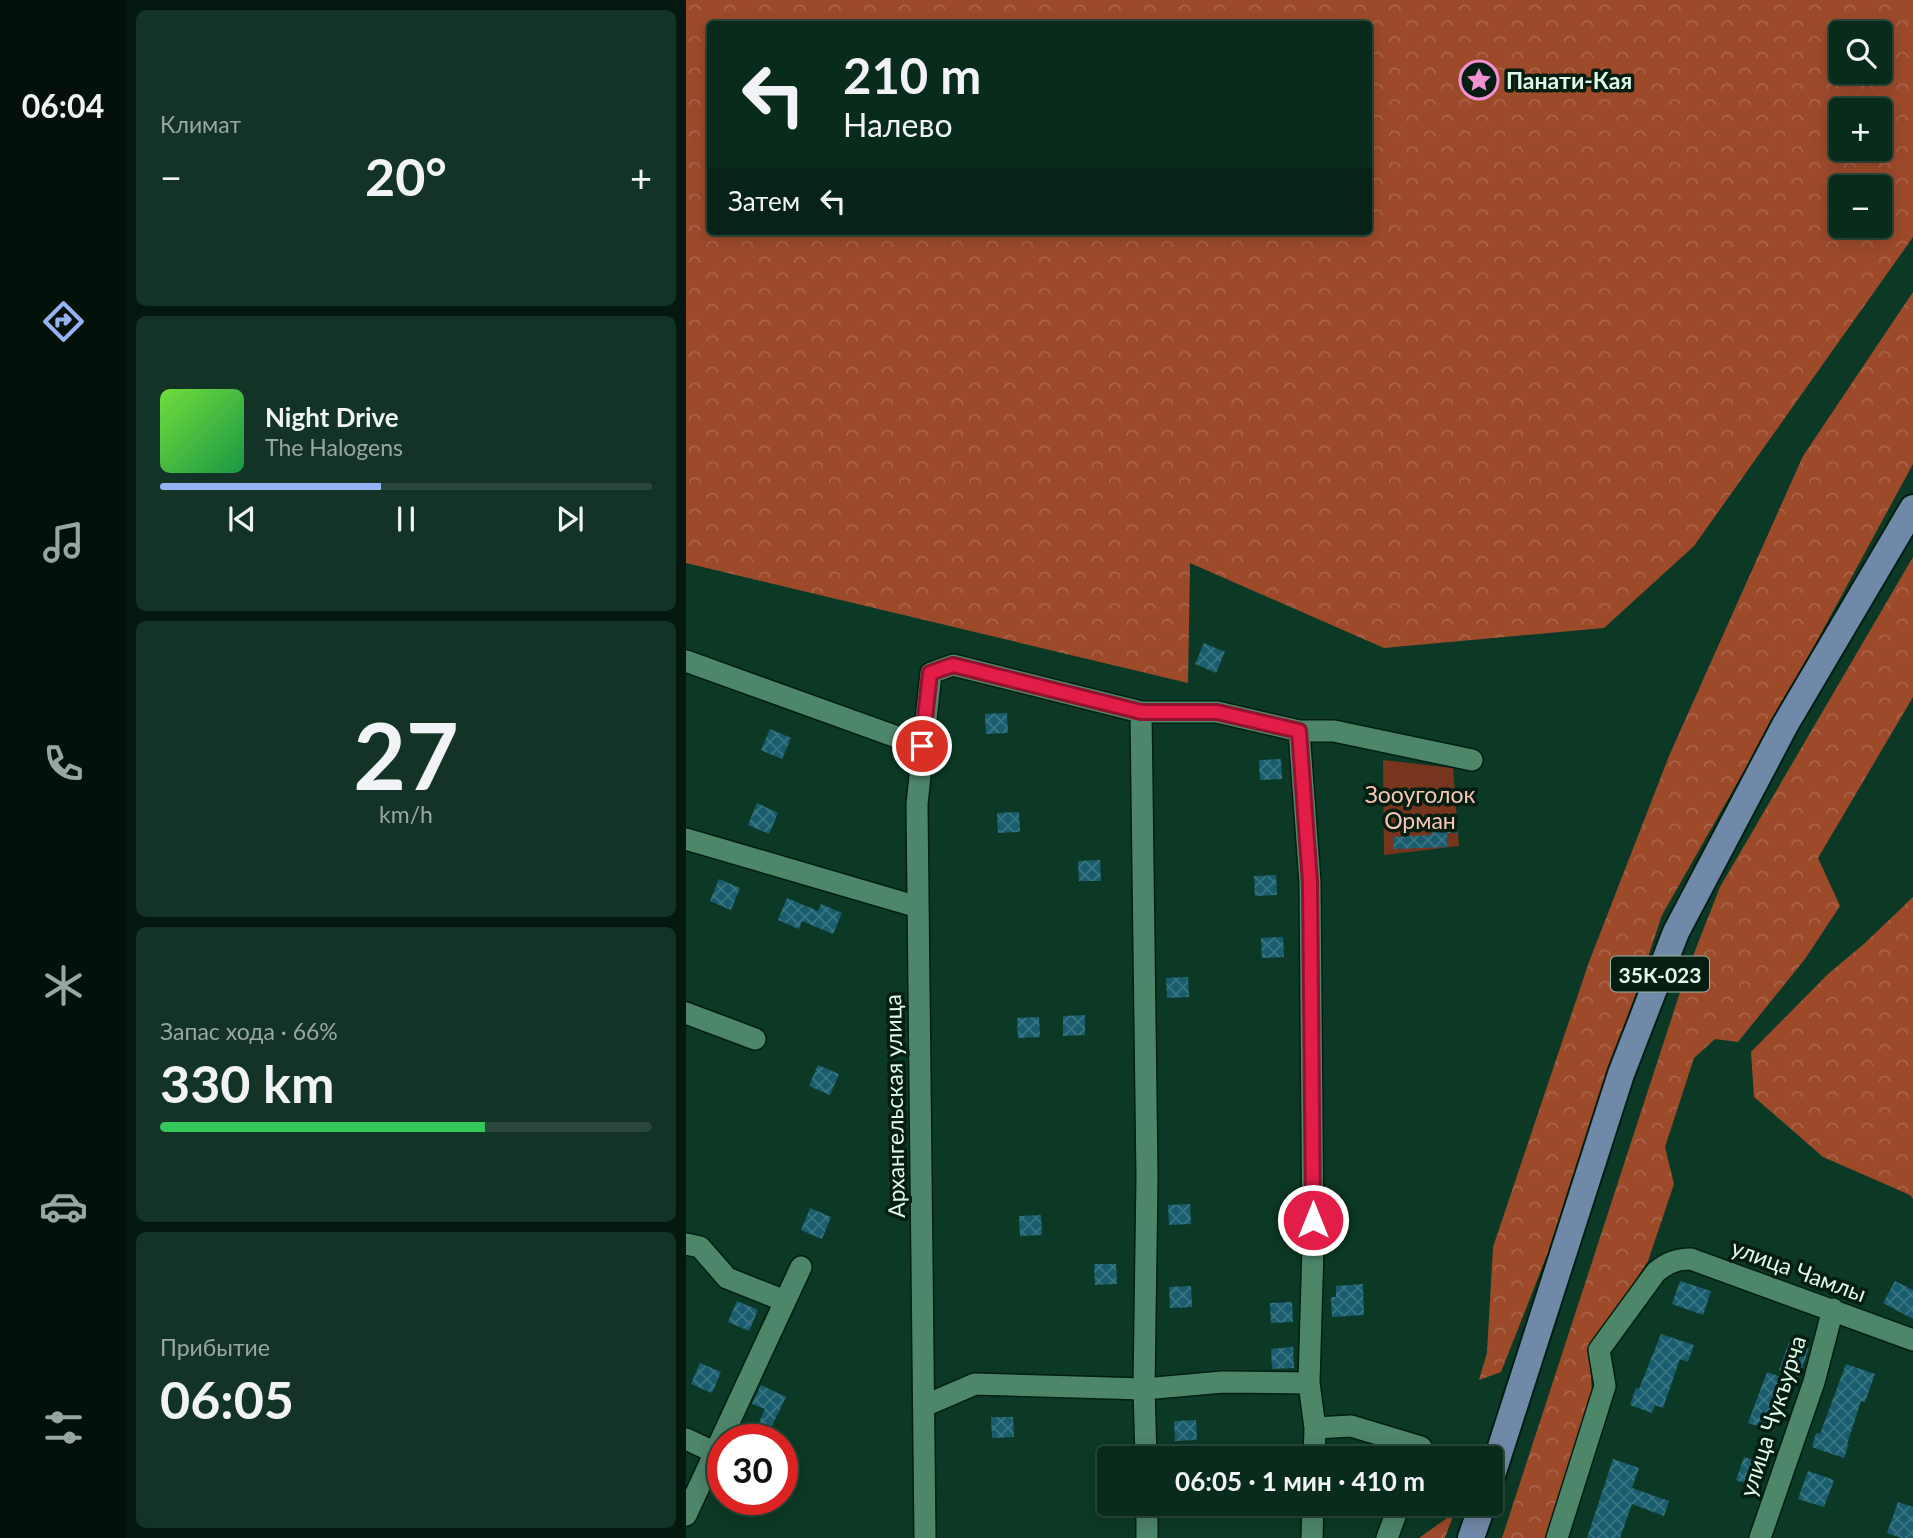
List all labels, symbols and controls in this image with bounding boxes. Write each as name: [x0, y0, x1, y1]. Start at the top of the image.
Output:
map controls: [1829, 21, 1892, 238]
button: search: [1829, 21, 1892, 84]
text: 210 m: [843, 46, 981, 104]
icon: left: [728, 49, 819, 140]
place icon: Панати-Кая: [1458, 59, 1500, 101]
place label: Панати-Кая: [1506, 66, 1632, 94]
text: 06:04: [22, 86, 104, 125]
button: +: [1829, 98, 1892, 161]
text: Налево: [843, 105, 953, 144]
text: Климат: [160, 110, 241, 138]
text: 20°: [365, 145, 447, 207]
text: −: [160, 154, 182, 200]
text: +: [630, 154, 652, 200]
button: −: [1829, 175, 1892, 238]
icon: left: [814, 182, 852, 220]
text: Затем: [728, 185, 800, 217]
icon: directions: [39, 297, 88, 346]
text: Night Drive: [265, 401, 399, 433]
text: The Halogens: [265, 433, 403, 461]
icon: previous: [223, 500, 261, 538]
icon: pause: [387, 500, 425, 538]
icon: next: [551, 500, 589, 538]
icon: music: [39, 518, 88, 567]
text: 27: [353, 700, 459, 809]
pin: [892, 716, 952, 776]
icon: arrive: [903, 727, 941, 765]
icon: phone: [39, 739, 88, 788]
park label: Зооуголок Орман: [1365, 780, 1475, 834]
text: km/h: [379, 800, 433, 828]
road number: 35К-023: [1611, 956, 1709, 992]
icon: climate: [39, 961, 88, 1010]
street label: Архангельская улица: [878, 994, 910, 1218]
text: Запас хода · 66%: [160, 1017, 338, 1045]
text: 330 km: [160, 1052, 334, 1114]
icon: car: [39, 1182, 88, 1231]
position arrow: [1276, 1183, 1350, 1257]
street label: улица Чамлы: [1728, 1233, 1870, 1307]
street label: улица Чукъурча: [1733, 1332, 1811, 1500]
text: Прибытие: [160, 1333, 270, 1361]
text: 06:05: [160, 1368, 294, 1430]
icon: filters: [39, 1403, 88, 1452]
speed limit sign: 30: [707, 1424, 798, 1515]
text: 06:05 · 1 мин · 410 m: [1175, 1465, 1425, 1497]

